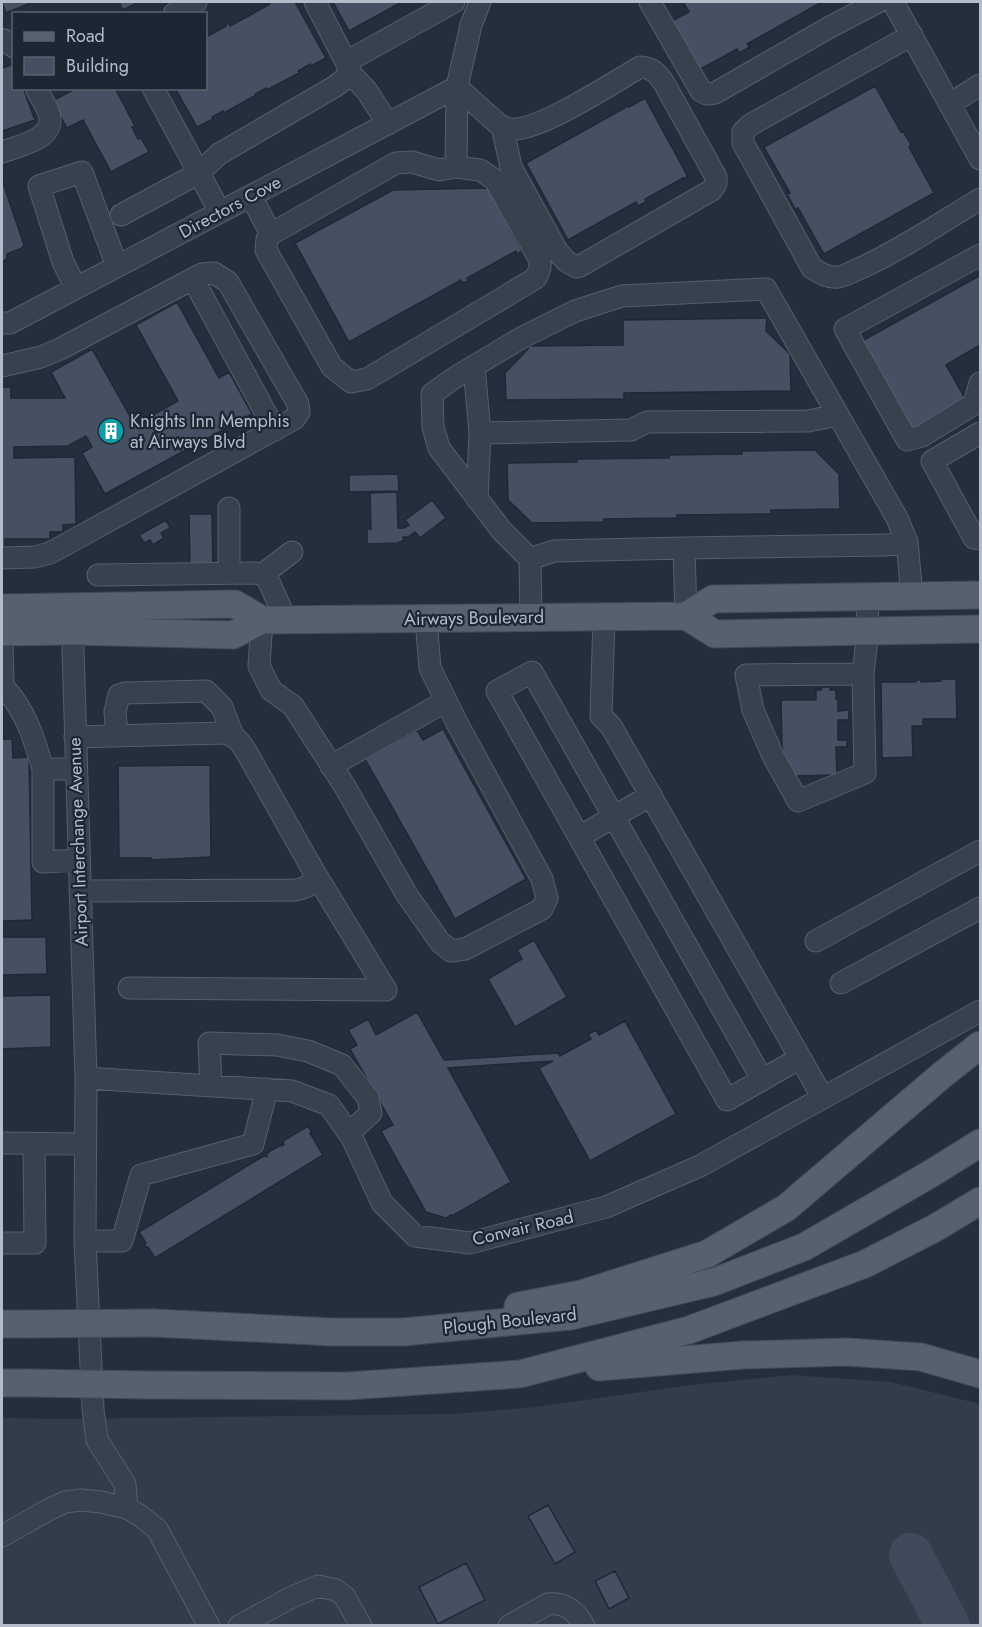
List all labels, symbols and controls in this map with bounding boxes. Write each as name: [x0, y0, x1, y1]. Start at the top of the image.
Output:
legend: [12, 12, 207, 90]
text: Road: [66, 23, 105, 49]
text: Building: [66, 53, 129, 79]
street label: Directors Cove: [174, 169, 286, 245]
place label: Knights Inn Memphis at Airways Blvd: [130, 408, 289, 455]
building icon: Knights Inn Memphis at Airways Blvd: [96, 416, 126, 446]
street label: Airways Boulevard: [404, 604, 544, 632]
street label: Airport Interchange Avenue: [61, 737, 95, 947]
street label: Convair Road: [470, 1204, 576, 1252]
street label: Plough Boulevard: [442, 1301, 578, 1341]

